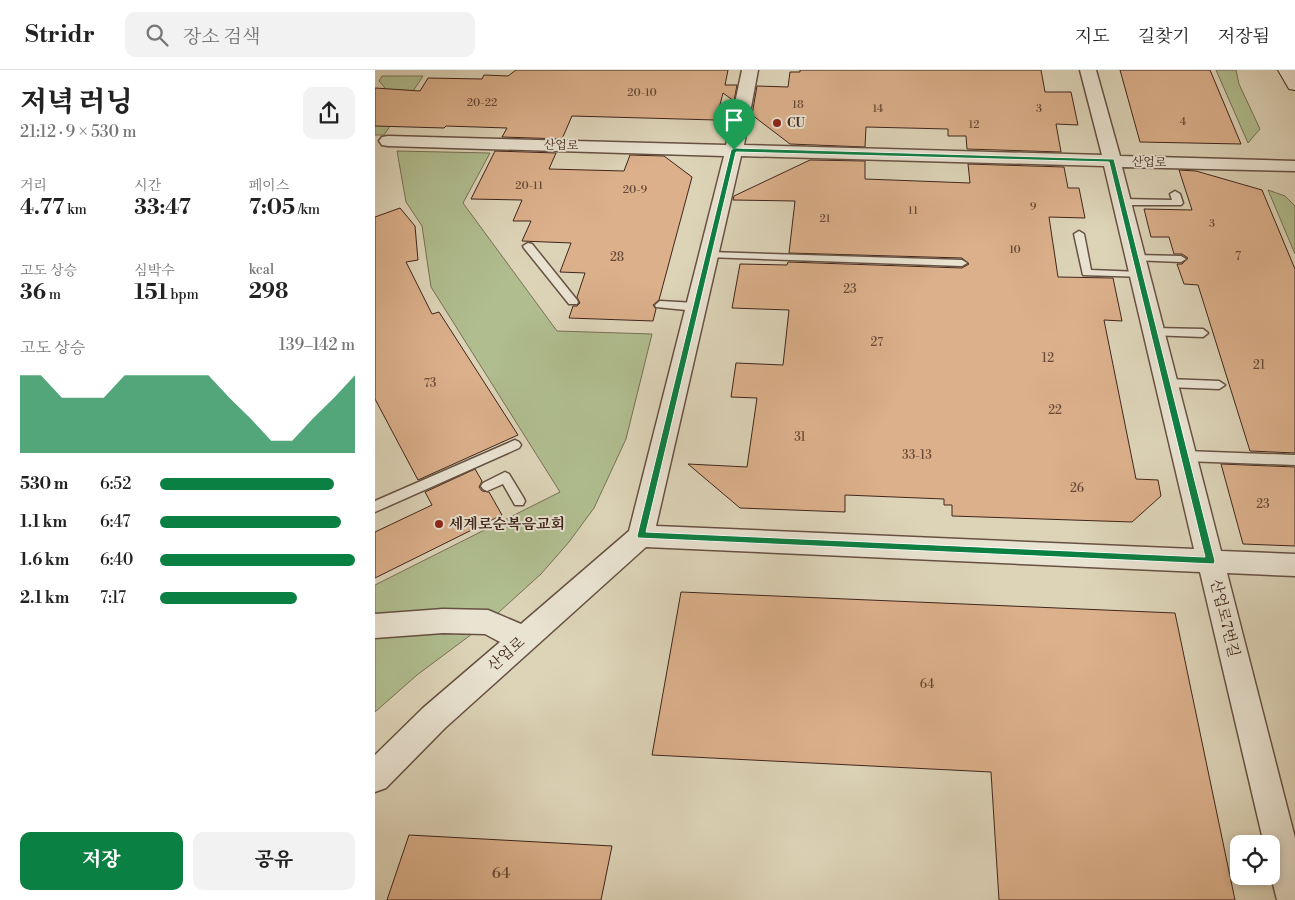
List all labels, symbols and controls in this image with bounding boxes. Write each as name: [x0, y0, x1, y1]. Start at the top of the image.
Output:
search box: [125, 12, 475, 57]
text: Stridr: [25, 20, 95, 50]
icon: search: [143, 21, 171, 49]
text: 장소 검색: [183, 25, 260, 49]
text: 지도: [1075, 25, 1110, 48]
text: 길찾기: [1138, 25, 1190, 48]
text: 저장됨: [1218, 25, 1270, 48]
text: 저녁 러닝: [20, 85, 133, 120]
house number: 20-10: [627, 86, 657, 100]
button: share: [303, 87, 355, 139]
house number: 20-22: [467, 96, 497, 110]
house number: 18: [792, 98, 804, 112]
pin: [713, 99, 755, 150]
house number: 14: [873, 102, 884, 116]
house number: 3: [1036, 102, 1042, 116]
icon: arrive: [720, 106, 748, 134]
house number: 4: [1180, 115, 1187, 129]
place label: CU: [787, 116, 806, 131]
marker: CU: [771, 117, 783, 129]
house number: 12: [968, 118, 980, 132]
text: 21:12 · 9 × 530 m: [20, 122, 137, 142]
street label: 산업로: [543, 137, 579, 154]
street label: 산업로: [1131, 154, 1167, 171]
text: 거리: [20, 177, 47, 195]
text: 시간: [134, 177, 161, 195]
text: 페이스: [249, 177, 289, 195]
house number: 20-11: [515, 179, 543, 193]
house number: 20-9: [623, 183, 648, 197]
text: 4.77: [20, 195, 64, 221]
text: 33:47: [134, 195, 191, 221]
text: 7:05: [249, 195, 295, 221]
house number: 9: [1030, 200, 1037, 214]
text: km: [64, 201, 87, 219]
text: /km: [295, 201, 320, 219]
house number: 11: [908, 204, 918, 218]
house number: 21: [819, 212, 831, 226]
house number: 3: [1209, 217, 1215, 231]
house number: 10: [1009, 243, 1021, 257]
house number: 7: [1235, 249, 1241, 264]
house number: 28: [610, 250, 624, 265]
text: kcal: [249, 261, 274, 279]
text: 고도 상승: [20, 262, 77, 280]
text: 심박수: [134, 262, 175, 280]
text: 298: [249, 279, 288, 305]
text: 36: [20, 280, 46, 306]
text: 151: [134, 280, 168, 306]
house number: 23: [843, 282, 857, 297]
text: m: [46, 286, 61, 304]
text: bpm: [168, 286, 199, 304]
text: 139–142 m: [279, 335, 355, 355]
house number: 27: [871, 335, 883, 350]
text: 고도 상승: [20, 338, 85, 358]
house number: 12: [1042, 351, 1054, 366]
house number: 21: [1253, 358, 1266, 373]
house number: 73: [424, 376, 437, 391]
house number: 22: [1048, 403, 1062, 418]
house number: 31: [794, 430, 807, 445]
house number: 33-13: [902, 448, 932, 463]
text: 530 m: [20, 474, 68, 494]
text: 6:52: [100, 474, 131, 494]
house number: 26: [1070, 481, 1084, 496]
house number: 23: [1256, 497, 1270, 512]
text: 1.1 km: [20, 512, 67, 532]
text: 6:47: [100, 512, 130, 532]
place label: 세계로순복음교회: [449, 515, 565, 534]
marker: 세계로순복음교회: [433, 518, 445, 530]
text: 1.6 km: [20, 550, 69, 570]
text: 6:40: [100, 550, 133, 570]
street label: 산업로7번길: [1206, 577, 1243, 659]
text: 2.1 km: [20, 588, 69, 608]
text: 7:17: [100, 588, 126, 608]
street label: 산업로: [484, 633, 529, 676]
house number: 64: [920, 677, 934, 692]
button: 저장: [20, 832, 183, 890]
button: 공유: [193, 832, 355, 890]
map controls: [1230, 835, 1280, 885]
button: locate: [1230, 835, 1280, 885]
house number: 64: [492, 864, 510, 883]

